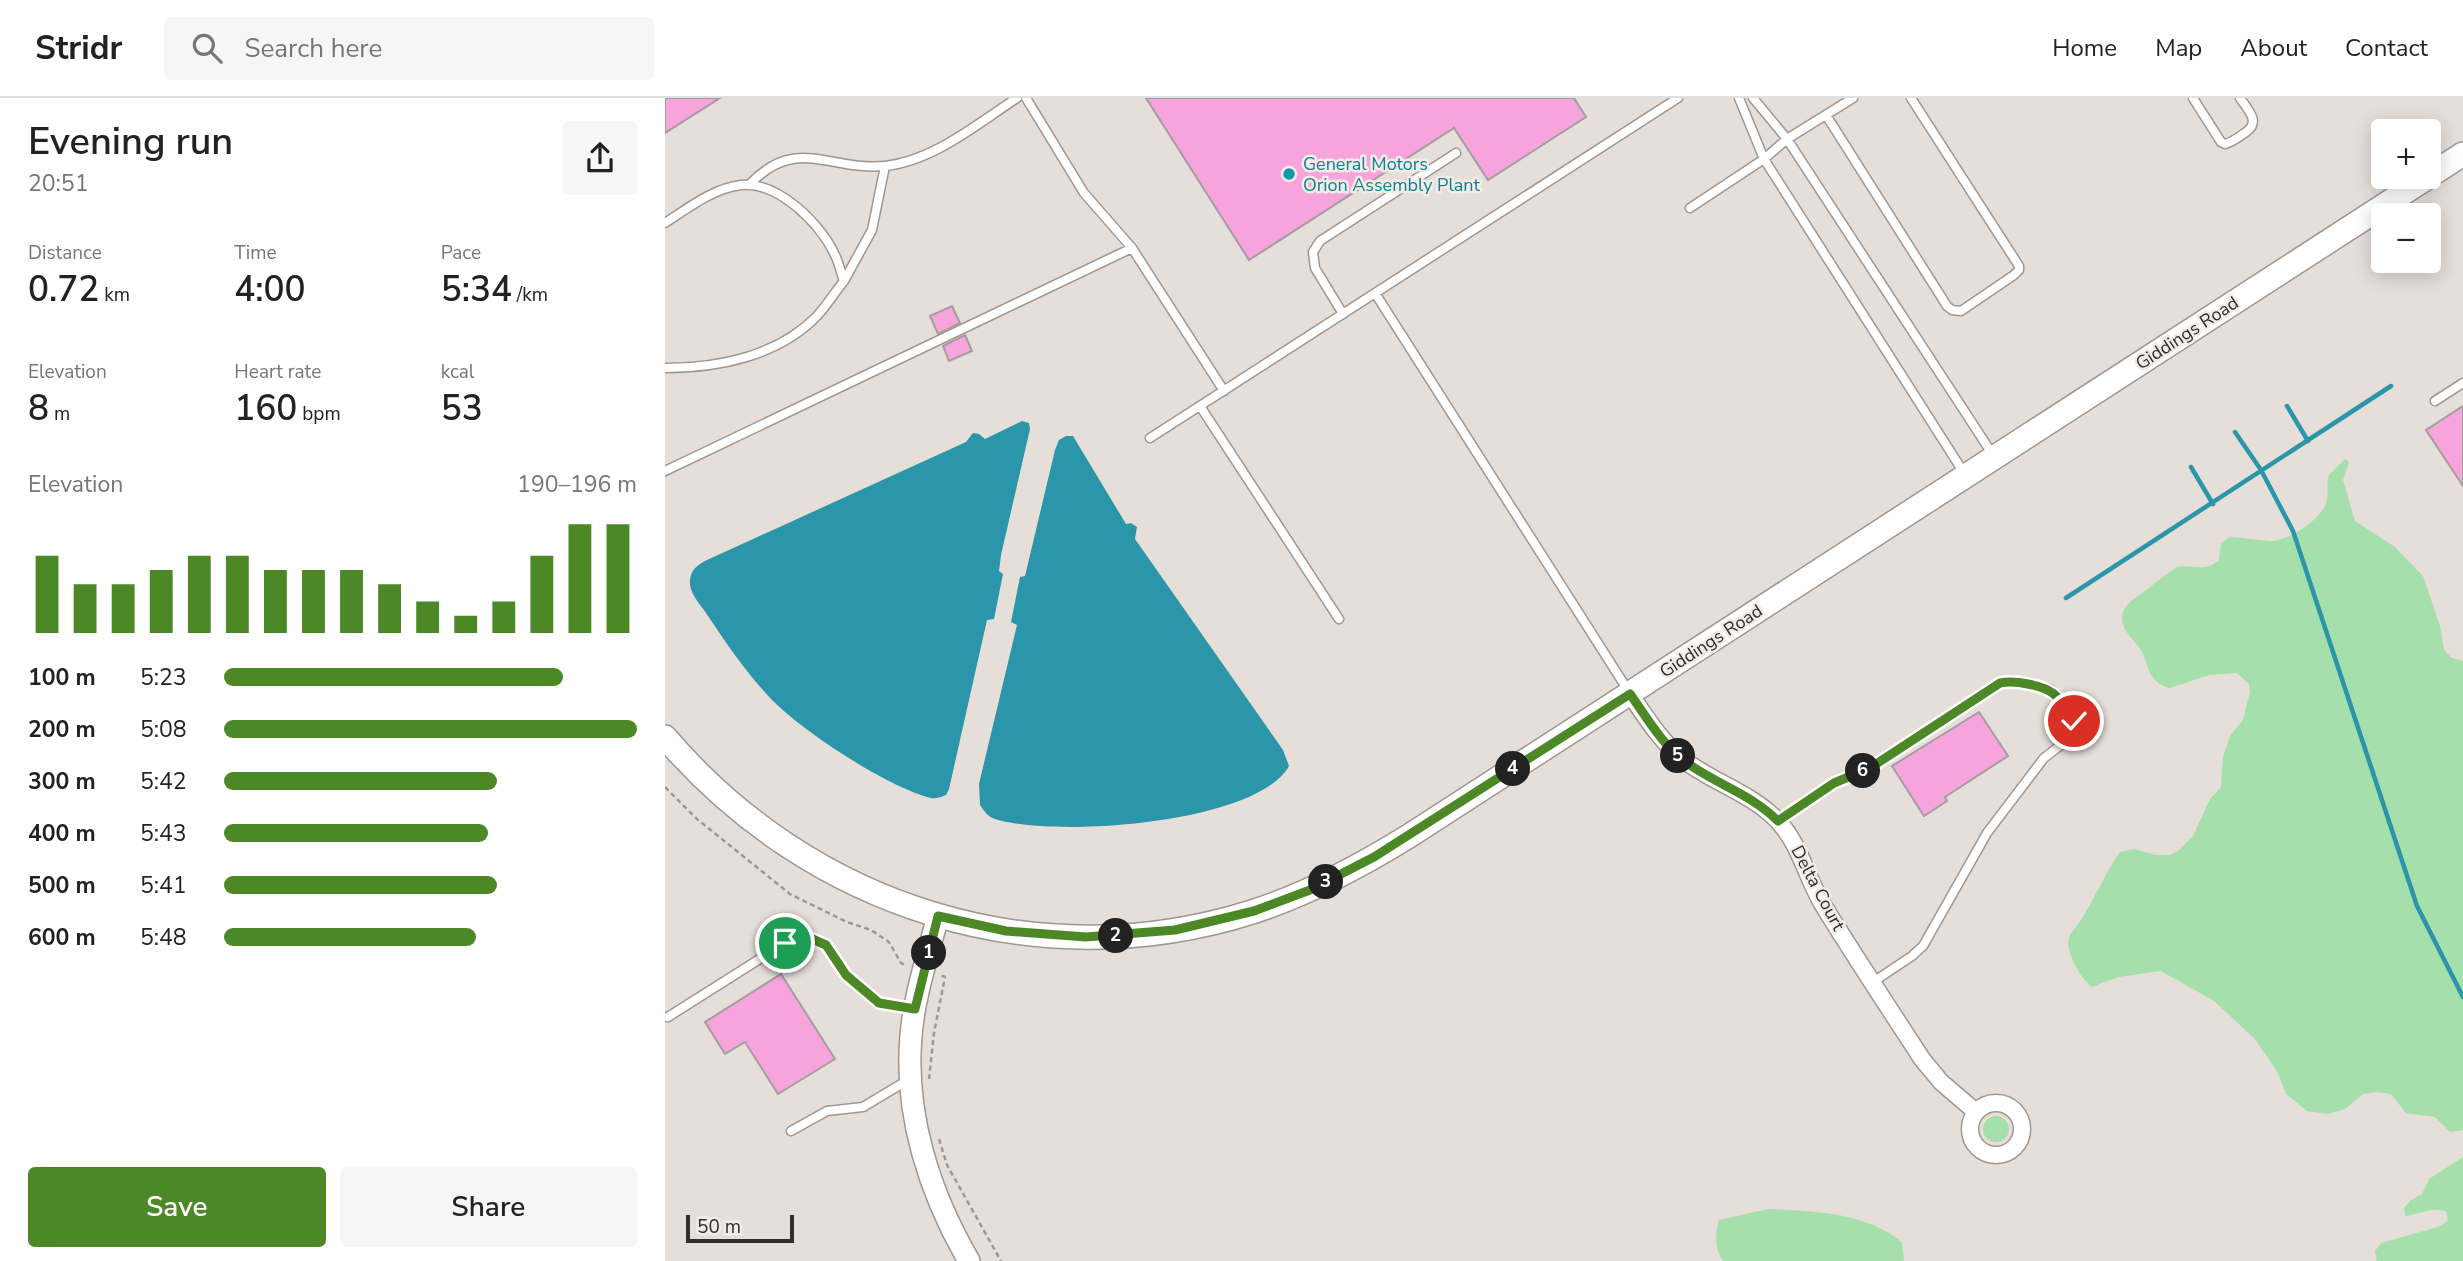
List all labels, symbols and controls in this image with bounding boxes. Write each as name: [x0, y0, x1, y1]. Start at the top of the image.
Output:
search box: [164, 17, 654, 80]
text: Stridr: [35, 26, 122, 71]
icon: search: [188, 29, 226, 67]
text: Search here: [244, 31, 382, 66]
text: Home: [2052, 32, 2117, 64]
text: Map: [2155, 32, 2202, 64]
text: About: [2240, 32, 2307, 64]
text: Contact: [2345, 32, 2428, 64]
text: Evening run: [28, 116, 233, 167]
map controls: [2371, 119, 2441, 273]
button: +: [2371, 119, 2441, 189]
button: share: [563, 121, 637, 195]
place label: General Motors Orion Assembly Plant: [1303, 152, 1481, 197]
marker: General Motors Orion Assembly Plant: [1281, 166, 1297, 182]
text: 20:51: [28, 168, 88, 199]
button: −: [2371, 203, 2441, 273]
text: Distance: [28, 240, 102, 266]
text: Time: [234, 240, 277, 266]
text: Pace: [441, 240, 481, 266]
text: 0.72: [28, 266, 99, 313]
text: 4:00: [234, 266, 306, 313]
text: 5:34: [441, 266, 512, 313]
text: km: [99, 282, 130, 308]
text: /km: [512, 282, 548, 308]
street label: Giddings Road: [2131, 291, 2243, 375]
text: Elevation: [28, 359, 107, 385]
text: Heart rate: [234, 359, 321, 385]
text: kcal: [441, 359, 474, 385]
text: 8: [28, 385, 49, 432]
text: 160: [234, 385, 297, 432]
text: 53: [441, 385, 483, 432]
text: m: [49, 401, 70, 427]
text: bpm: [297, 401, 341, 427]
text: Elevation: [28, 469, 123, 500]
text: 190–196 m: [517, 469, 637, 500]
street label: Giddings Road: [1655, 599, 1767, 683]
text: 100 m: [28, 662, 96, 693]
text: 5:23: [140, 662, 187, 693]
pin: [2044, 691, 2104, 751]
icon: check: [2055, 702, 2093, 740]
text: 200 m: [28, 714, 96, 745]
text: 5:08: [140, 714, 187, 745]
pin: 5: [1661, 738, 1695, 774]
text: 5: [1672, 742, 1683, 768]
pin: 4: [1495, 752, 1531, 786]
pin: 6: [1845, 754, 1881, 788]
text: 4: [1507, 755, 1518, 781]
text: 6: [1857, 757, 1868, 783]
text: 300 m: [28, 766, 96, 797]
text: 5:42: [140, 766, 187, 797]
text: 400 m: [28, 818, 96, 849]
text: 5:43: [140, 818, 187, 849]
street label: Delta Court: [1785, 841, 1851, 935]
pin: 3: [1309, 864, 1343, 900]
text: 3: [1320, 868, 1331, 894]
text: 500 m: [28, 870, 96, 901]
text: 5:41: [140, 870, 187, 901]
pin: [755, 913, 815, 973]
pin: 2: [1099, 918, 1133, 954]
text: 600 m: [28, 922, 96, 953]
text: 5:48: [140, 922, 187, 953]
text: 2: [1110, 922, 1121, 948]
icon: arrive: [766, 924, 804, 962]
pin: 1: [911, 936, 947, 970]
text: 1: [923, 939, 934, 965]
button: Save: [28, 1167, 326, 1247]
button: Share: [340, 1167, 637, 1247]
scale bar: [686, 1212, 795, 1244]
text: 50 m: [697, 1214, 741, 1240]

